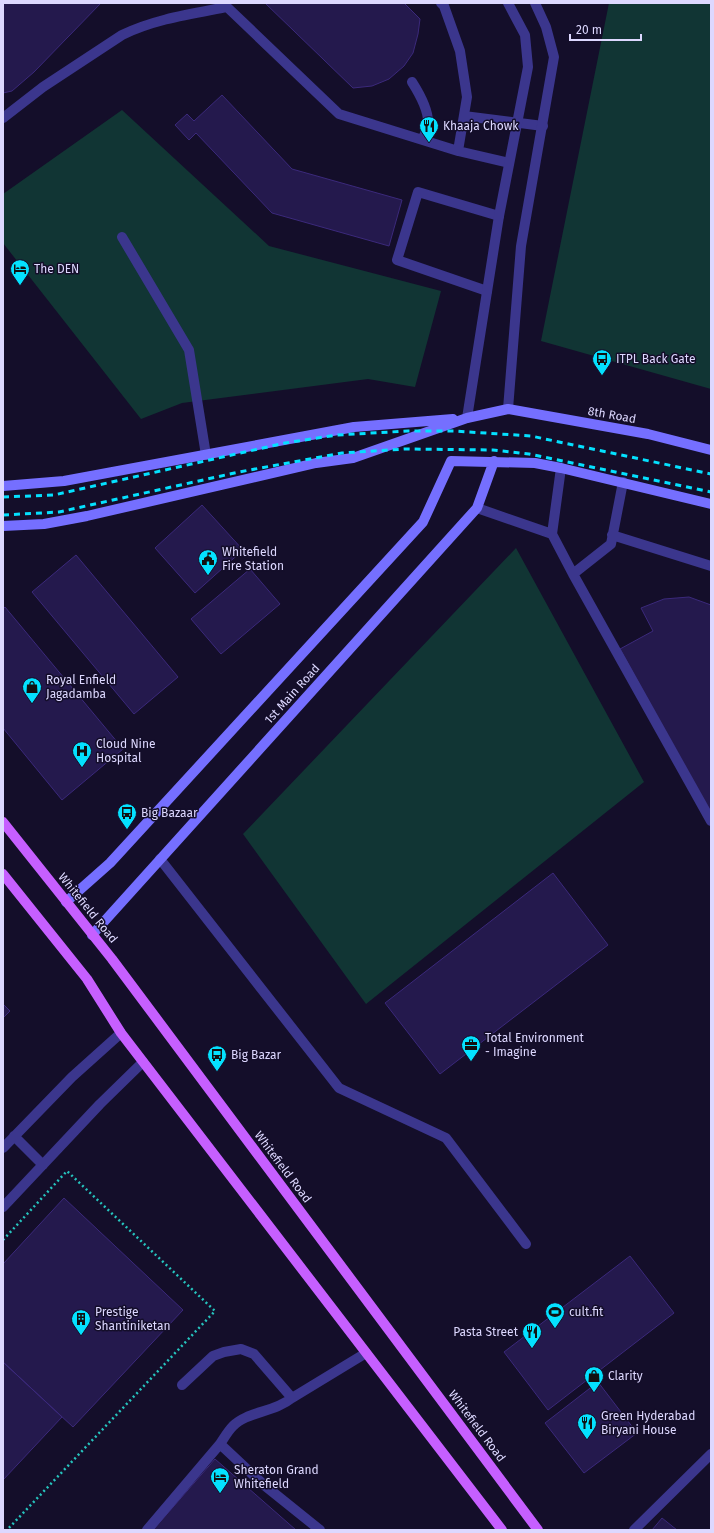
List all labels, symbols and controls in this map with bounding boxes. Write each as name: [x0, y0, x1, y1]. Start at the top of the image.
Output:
scale bar: [570, 16, 641, 42]
text: 20 m: [576, 23, 602, 37]
restaurant icon: Khaaja Chowk: [418, 115, 440, 143]
place label: Khaaja Chowk: [443, 119, 519, 133]
hotel icon: The DEN: [9, 258, 31, 286]
place label: The DEN: [34, 262, 79, 276]
bus stop icon: ITPL Back Gate: [591, 348, 613, 376]
place label: ITPL Back Gate: [616, 352, 696, 366]
street label: 8th Road: [587, 404, 637, 426]
place label: Whitefield Fire Station: [222, 545, 284, 573]
public building icon: Whitefield Fire Station: [197, 548, 219, 576]
street label: 1st Main Road: [262, 661, 322, 727]
place label: Royal Enfield Jagadamba: [46, 673, 116, 701]
shop icon: Royal Enfield Jagadamba: [21, 676, 43, 704]
place label: Cloud Nine Hospital: [96, 737, 156, 765]
hospital icon: Cloud Nine Hospital: [71, 740, 93, 768]
bus stop icon: Big Bazaar: [116, 802, 138, 830]
place label: Big Bazaar: [141, 806, 198, 820]
street label: Whitefield Road: [56, 870, 120, 946]
place label: Total Environment - Imagine: [485, 1031, 585, 1059]
office icon: Total Environment - Imagine: [460, 1034, 482, 1062]
bus stop icon: Big Bazar: [206, 1044, 228, 1072]
place label: Big Bazar: [231, 1048, 282, 1062]
street label: Whitefield Road: [252, 1128, 314, 1206]
sports icon: cult.fit: [544, 1301, 566, 1329]
place label: Prestige Shantiniketan: [95, 1305, 171, 1333]
place label: cult.fit: [569, 1305, 604, 1319]
building icon: Prestige Shantiniketan: [70, 1308, 92, 1336]
restaurant icon: Pasta Street: [521, 1321, 543, 1349]
place label: Pasta Street: [453, 1325, 519, 1339]
shop icon: Clarity: [583, 1365, 605, 1393]
place label: Clarity: [608, 1369, 643, 1383]
street label: Whitefield Road: [446, 1387, 508, 1465]
place label: Green Hyderabad Biryani House: [601, 1409, 695, 1437]
restaurant icon: Green Hyderabad Biryani House: [576, 1412, 598, 1440]
place label: Sheraton Grand Whitefield: [234, 1463, 319, 1491]
hotel icon: Sheraton Grand Whitefield: [209, 1466, 231, 1494]

